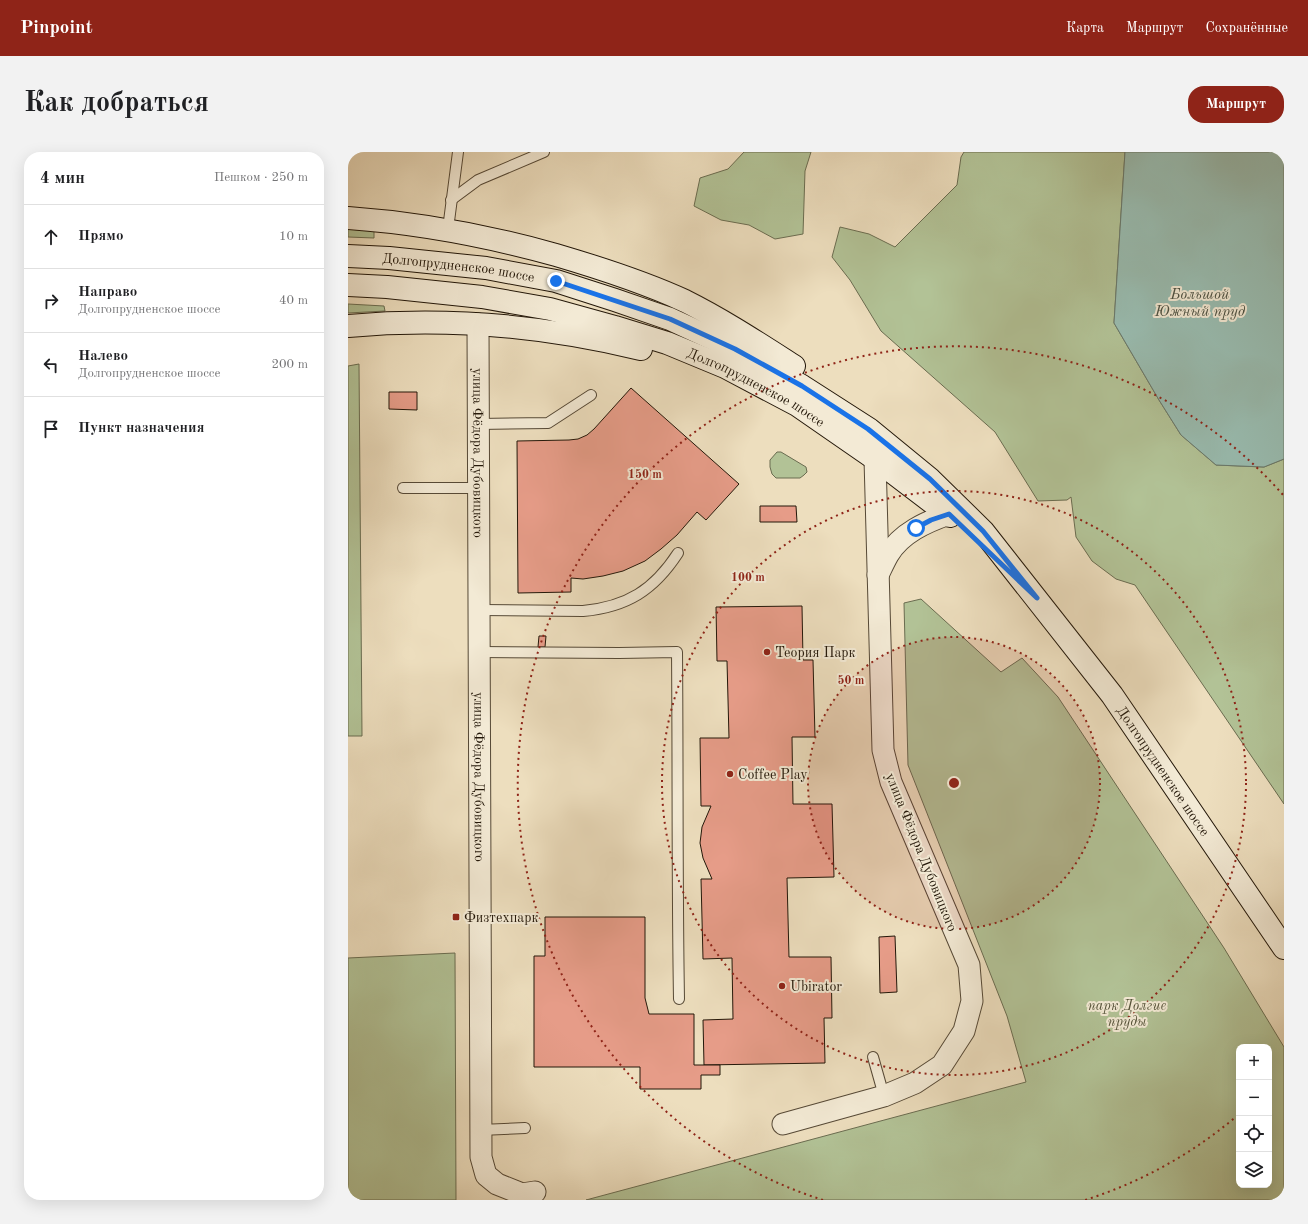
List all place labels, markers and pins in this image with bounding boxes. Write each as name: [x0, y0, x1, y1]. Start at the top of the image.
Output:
place label: Теория Парк: [775, 646, 856, 660]
marker: Теория Парк: [762, 647, 772, 657]
place label: Coffee Play: [738, 768, 808, 782]
marker: Coffee Play: [725, 769, 735, 779]
centre of rings: [947, 776, 961, 790]
place label: Физтехпарк: [464, 911, 539, 925]
marker: Физтехпарк: [451, 912, 461, 922]
place label: Ubirator: [790, 980, 842, 994]
marker: Ubirator: [777, 981, 787, 991]

